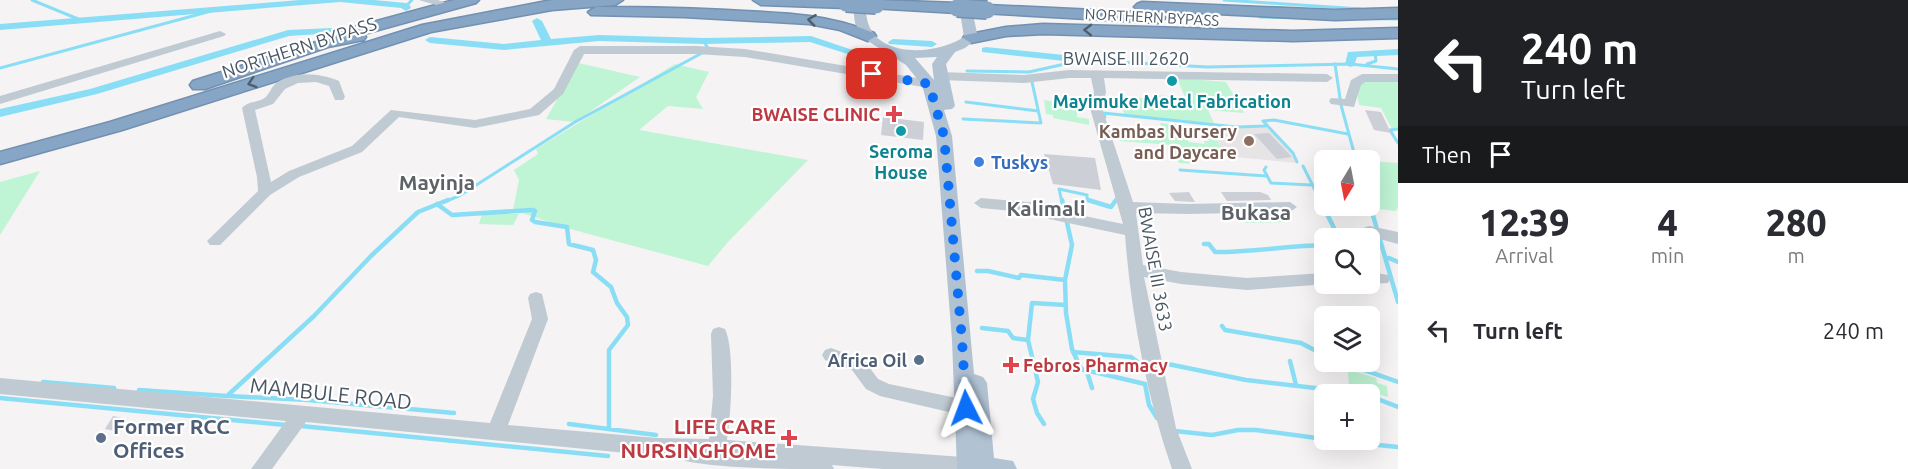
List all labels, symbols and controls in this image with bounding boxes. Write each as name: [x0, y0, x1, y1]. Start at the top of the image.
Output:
street label: NORTHERN BYPASS: [1084, 5, 1220, 29]
street label: NORTHERN BYPASS: [219, 13, 379, 81]
one-way arrow: [808, 15, 817, 27]
one-way arrow: [1083, 24, 1092, 37]
icon: left: [1422, 24, 1500, 102]
text: 240 m: [1521, 25, 1638, 72]
pin: [846, 48, 897, 99]
street label: BWAISE III 2620: [1063, 48, 1189, 68]
icon: arrive: [855, 57, 888, 90]
marker: Mayimuke Metal Fabrication: [1165, 74, 1179, 88]
text: Turn left: [1521, 74, 1625, 104]
one-way arrow: [247, 75, 258, 88]
place label: Mayimuke Metal Fabrication: [1053, 91, 1291, 111]
place label: BWAISE CLINIC: [751, 104, 880, 124]
marker: BWAISE CLINIC: [885, 105, 903, 123]
place label: Kambas Nursery and Daycare: [1099, 121, 1237, 162]
marker: Seroma House: [894, 124, 908, 138]
marker: Kambas Nursery and Daycare: [1242, 134, 1256, 148]
icon: arrive: [1484, 138, 1517, 171]
place label: Seroma House: [869, 141, 933, 182]
text: Then: [1422, 142, 1472, 167]
north arrow: [1314, 150, 1380, 216]
map controls: [1314, 150, 1380, 450]
place label: Tuskys: [991, 152, 1048, 172]
marker: Tuskys: [972, 155, 986, 169]
district label: Mayinja: [399, 170, 475, 194]
district label: Kalimali: [1006, 196, 1086, 220]
district label: Bukasa: [1221, 200, 1291, 224]
text: 12:39: [1479, 202, 1569, 243]
text: 4: [1657, 202, 1678, 243]
text: 280: [1766, 202, 1827, 243]
street label: BWAISE III 3633: [1135, 205, 1177, 333]
button: search: [1314, 228, 1380, 294]
text: Arrival: [1495, 244, 1554, 267]
text: min: [1651, 244, 1684, 267]
text: m: [1788, 244, 1805, 267]
button: layers: [1314, 306, 1380, 372]
icon: left: [1422, 314, 1455, 347]
text: Turn left: [1473, 318, 1563, 343]
text: 240 m: [1823, 318, 1884, 343]
place label: Africa Oil: [827, 350, 908, 370]
marker: Africa Oil: [912, 353, 926, 367]
place label: Febros Pharmacy: [1023, 355, 1168, 375]
marker: Febros Pharmacy: [1004, 358, 1018, 372]
street label: MAMBULE ROAD: [249, 373, 413, 413]
position arrow: [934, 376, 998, 440]
button: +: [1314, 384, 1380, 450]
place label: Former RCC Offices: [113, 414, 230, 462]
place label: LIFE CARE NURSINGHOME: [620, 414, 776, 462]
marker: LIFE CARE NURSINGHOME: [780, 429, 798, 447]
marker: Former RCC Offices: [94, 431, 108, 445]

